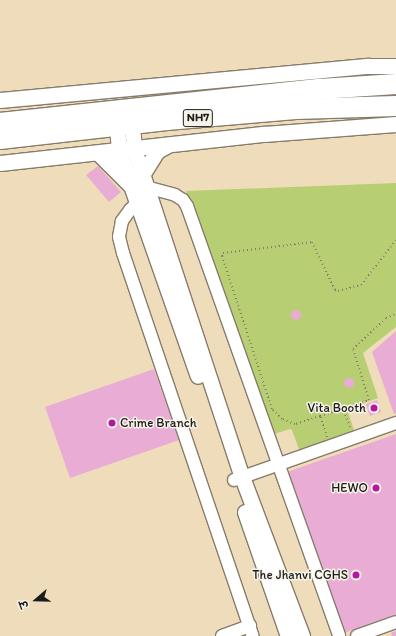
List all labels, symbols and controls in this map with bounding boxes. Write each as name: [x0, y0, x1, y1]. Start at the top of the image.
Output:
road number: NH7: [182, 108, 214, 128]
place label: Vita Booth: [308, 400, 366, 416]
marker: Vita Booth: [369, 403, 379, 413]
place label: Crime Branch: [120, 415, 197, 431]
marker: Crime Branch: [107, 418, 117, 428]
place label: HEWO: [331, 480, 368, 496]
marker: HEWO: [371, 483, 381, 493]
place label: The Jhanvi CGHS: [252, 567, 348, 583]
marker: The Jhanvi CGHS: [351, 570, 361, 580]
north arrow: [16, 580, 56, 620]
text: उ: [17, 599, 32, 610]

